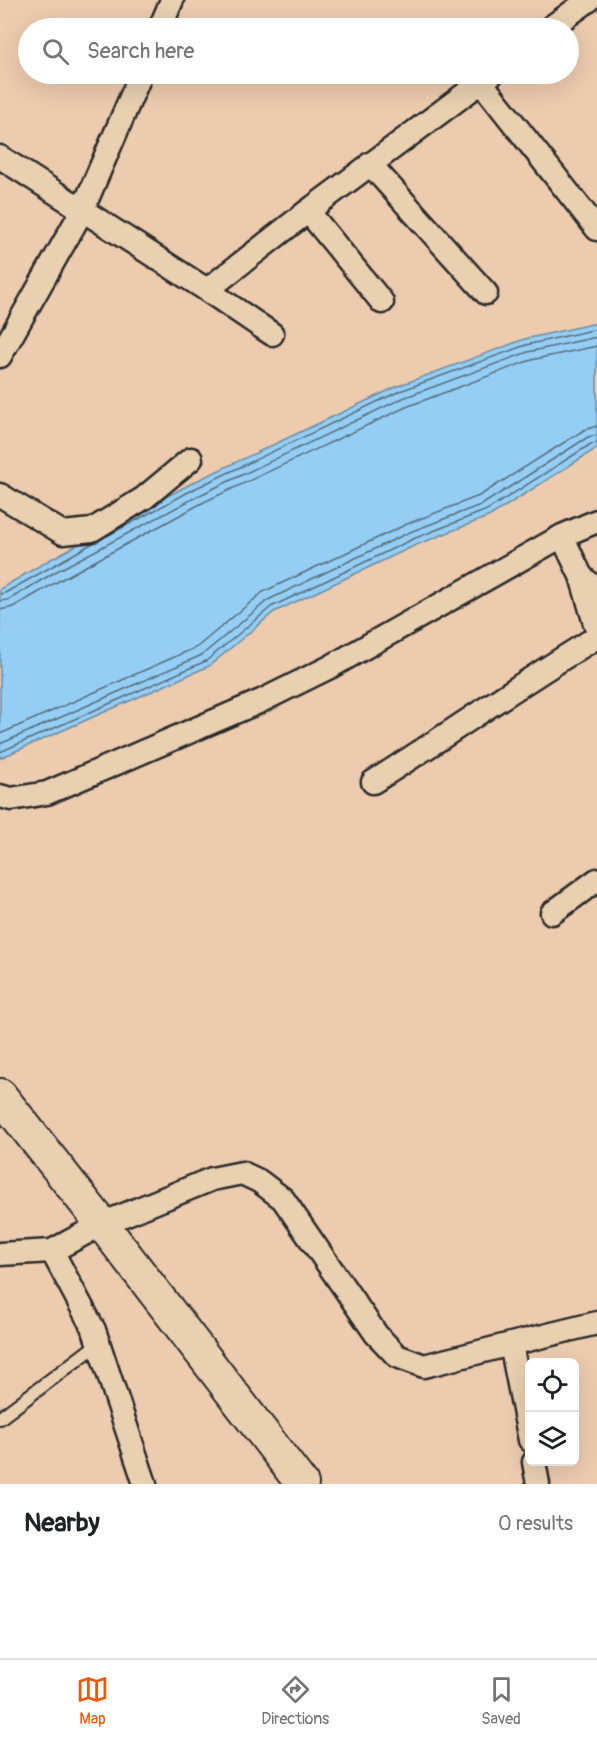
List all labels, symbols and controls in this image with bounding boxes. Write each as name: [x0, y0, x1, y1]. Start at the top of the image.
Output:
search box: [18, 18, 579, 84]
icon: search: [39, 35, 72, 68]
text: Search here: [87, 37, 194, 65]
map controls: [525, 1358, 579, 1466]
button: locate: [525, 1358, 579, 1412]
button: layers: [525, 1412, 579, 1466]
text: Nearby: [24, 1507, 100, 1539]
text: 0 results: [498, 1511, 573, 1536]
tab: Map: [76, 1673, 109, 1729]
tab: Directions: [261, 1673, 329, 1729]
tab: Saved: [481, 1673, 521, 1729]

